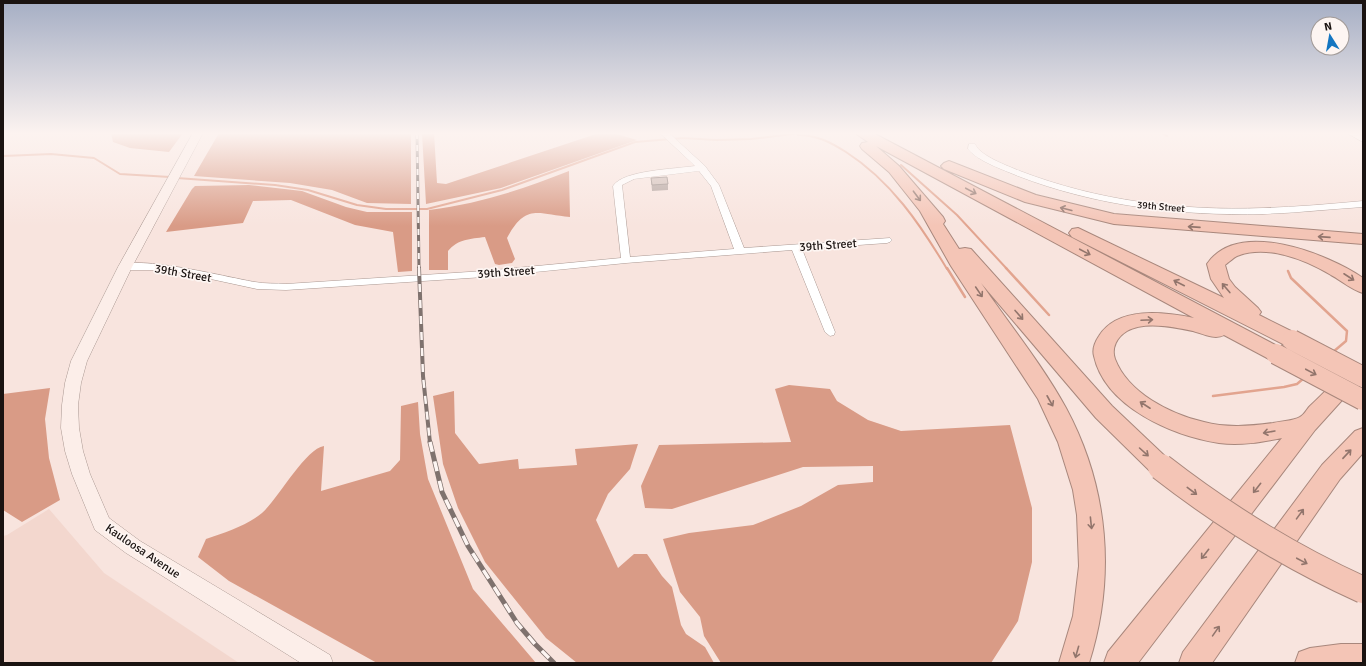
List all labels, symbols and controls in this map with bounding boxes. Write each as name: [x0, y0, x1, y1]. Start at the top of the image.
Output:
north arrow: [1310, 16, 1350, 56]
text: N: [1323, 20, 1333, 34]
one-way arrow: [964, 188, 976, 195]
one-way arrow: [912, 191, 921, 202]
street label: 39th Street: [1136, 199, 1186, 215]
one-way arrow: [1060, 204, 1073, 212]
one-way arrow: [1188, 224, 1201, 231]
one-way arrow: [1318, 233, 1331, 240]
street label: 39th Street: [799, 236, 857, 255]
one-way arrow: [1079, 248, 1091, 256]
street label: 39th Street: [153, 261, 213, 286]
street label: 39th Street: [477, 263, 535, 282]
one-way arrow: [1343, 273, 1354, 281]
one-way arrow: [1173, 279, 1185, 286]
one-way arrow: [1221, 283, 1231, 293]
one-way arrow: [975, 286, 983, 297]
one-way arrow: [1014, 309, 1023, 320]
one-way arrow: [1140, 317, 1153, 324]
one-way arrow: [1305, 369, 1317, 377]
one-way arrow: [1047, 395, 1055, 407]
one-way arrow: [1139, 401, 1150, 410]
one-way arrow: [1262, 428, 1275, 436]
one-way arrow: [1139, 447, 1149, 456]
one-way arrow: [1342, 450, 1351, 460]
one-way arrow: [1253, 482, 1261, 493]
one-way arrow: [1186, 487, 1197, 495]
one-way arrow: [1296, 509, 1304, 520]
one-way arrow: [1087, 516, 1094, 529]
street label: Kauloosa Avenue: [102, 521, 183, 582]
one-way arrow: [1201, 549, 1209, 560]
one-way arrow: [1295, 558, 1307, 565]
one-way arrow: [1212, 626, 1220, 637]
one-way arrow: [1073, 645, 1081, 658]

